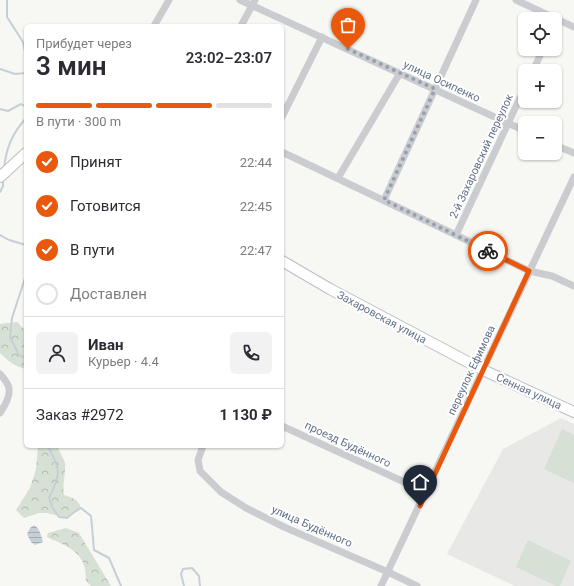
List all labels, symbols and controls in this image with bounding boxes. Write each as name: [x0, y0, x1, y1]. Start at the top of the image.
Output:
pin: [331, 8, 365, 49]
map controls: [518, 12, 562, 160]
button: locate: [518, 12, 562, 56]
icon: bag: [337, 14, 359, 36]
text: Прибудет через: [36, 36, 132, 51]
text: 23:02–23:07: [186, 49, 272, 67]
text: 3 мин: [36, 51, 107, 81]
street label: улица Осипенко: [401, 58, 482, 105]
button: +: [518, 64, 562, 108]
street label: 2-й Захаровский переулок: [447, 92, 516, 221]
text: В пути · 300 m: [36, 114, 121, 129]
button: −: [518, 116, 562, 160]
icon: check: [36, 151, 58, 173]
text: Принят: [70, 153, 122, 171]
text: 22:44: [240, 155, 272, 170]
icon: check: [36, 195, 58, 217]
text: Готовится: [70, 197, 141, 215]
text: 22:45: [240, 199, 272, 214]
courier: [468, 231, 508, 271]
icon: check: [36, 239, 58, 261]
icon: bike: [477, 240, 499, 262]
text: В пути: [70, 241, 115, 259]
text: 22:47: [240, 243, 272, 258]
text: Доставлен: [70, 285, 147, 303]
street label: Захаровская улица: [335, 288, 429, 347]
street label: переулок Ефимова: [445, 323, 498, 417]
button: person: [36, 332, 78, 374]
button: phone: [230, 332, 272, 374]
text: Иван: [88, 336, 124, 354]
text: Курьер · 4.4: [88, 354, 159, 369]
street label: Сенная улица: [494, 371, 564, 412]
text: Заказ #2972: [36, 406, 124, 424]
text: 1 130 ₽: [220, 406, 272, 424]
street label: проезд Будённого: [303, 419, 393, 470]
pin: [403, 465, 437, 506]
icon: home: [409, 471, 431, 493]
street label: улица Будённого: [269, 503, 354, 550]

